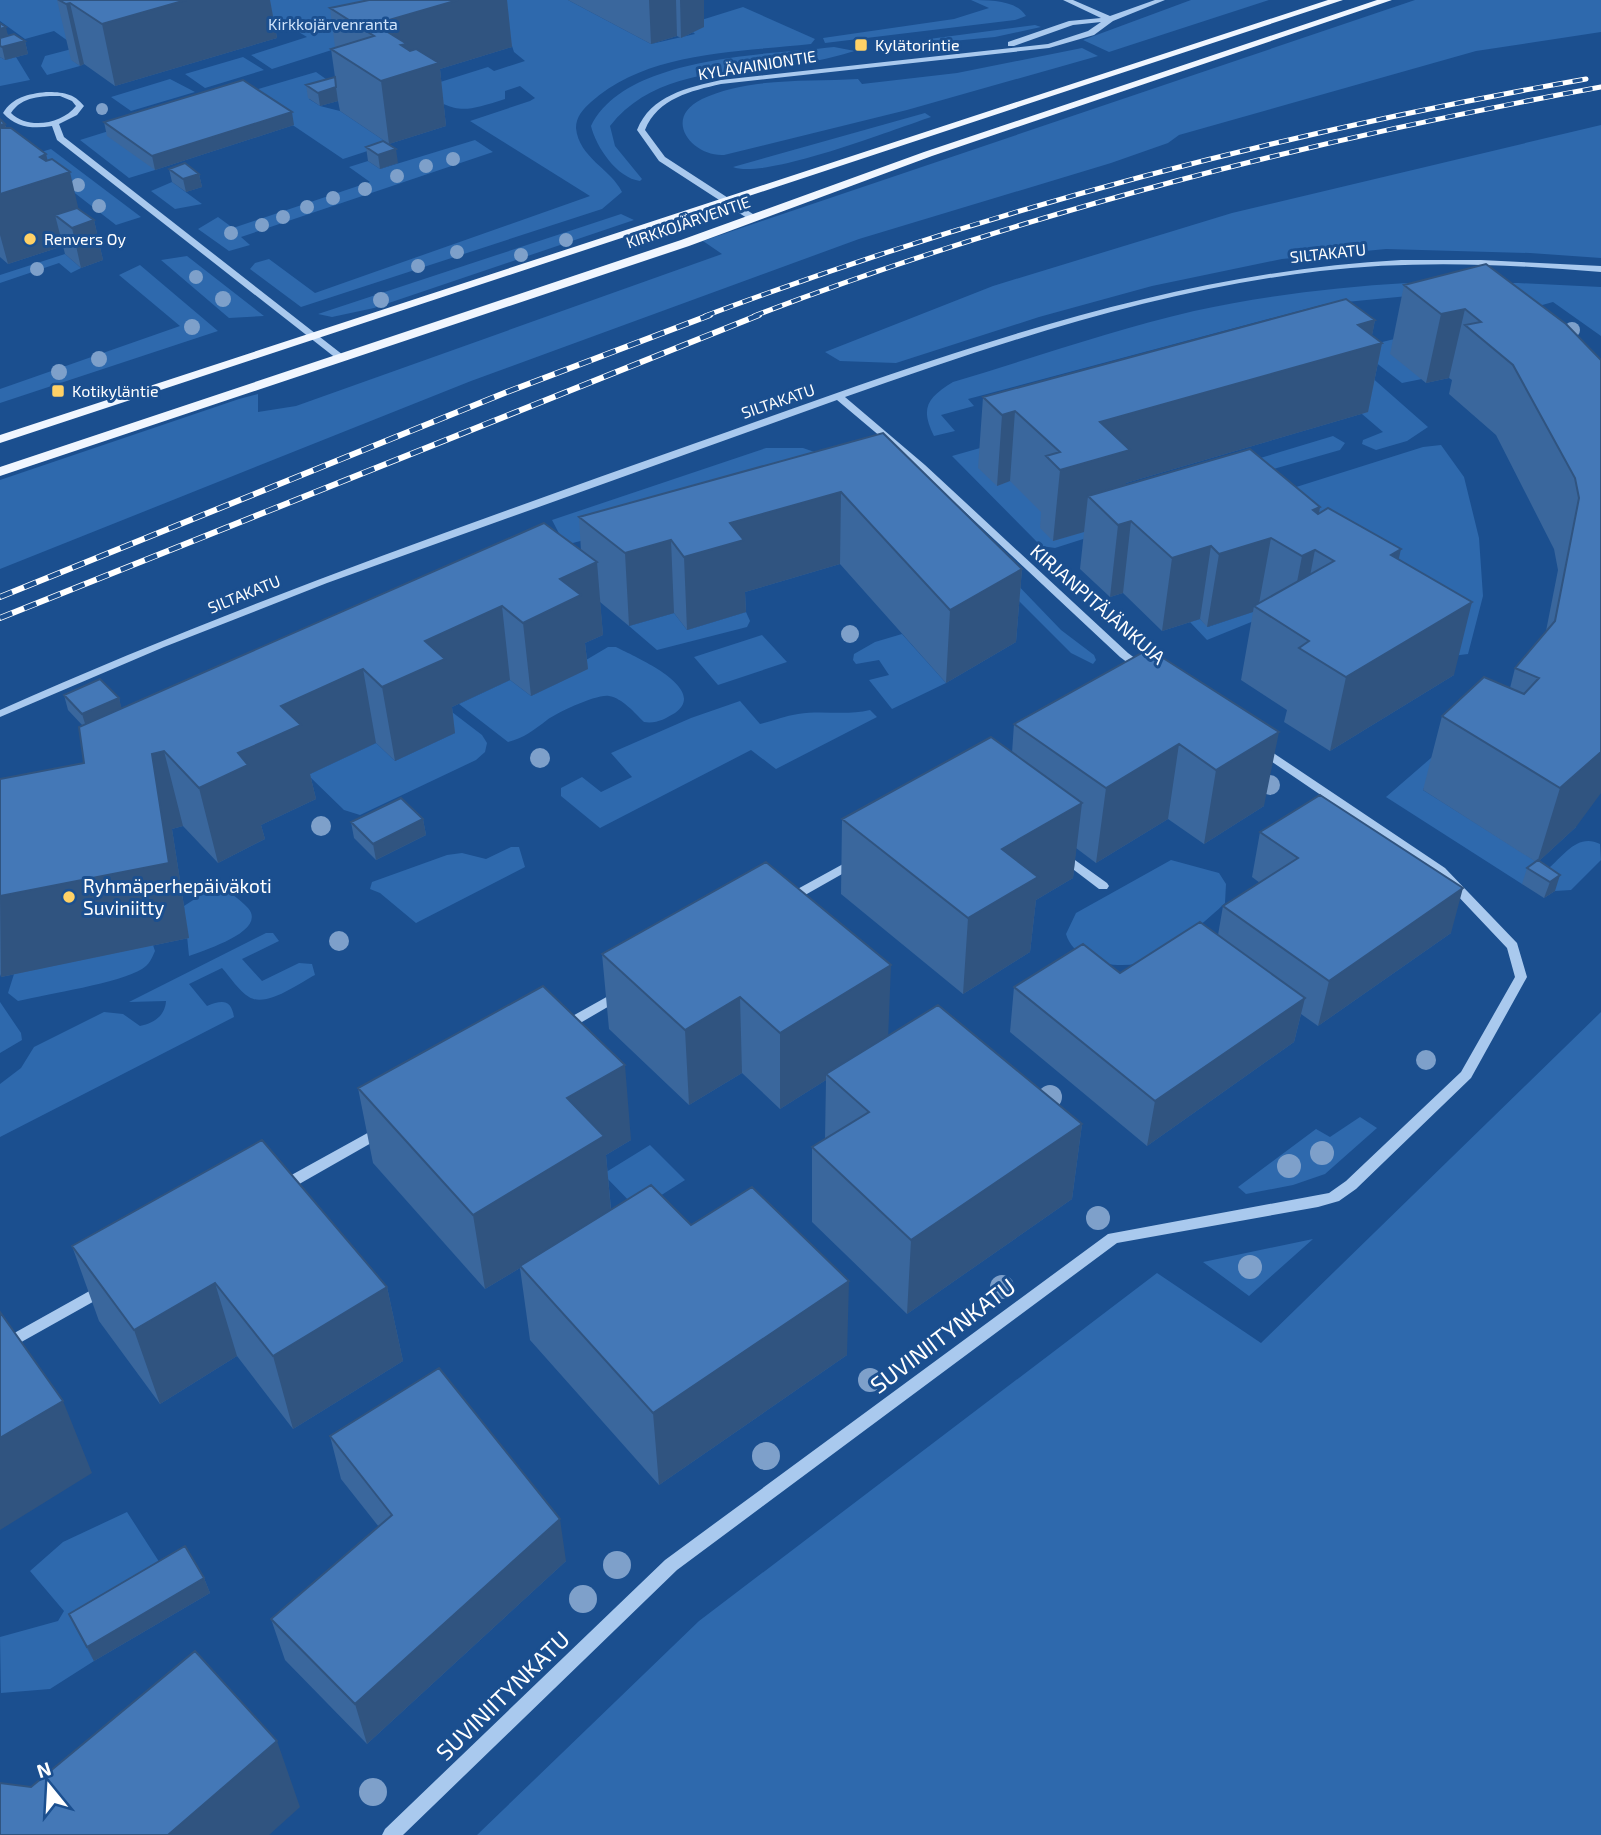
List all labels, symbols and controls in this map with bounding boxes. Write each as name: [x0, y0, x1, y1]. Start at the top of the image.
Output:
park label: Kirkkojärvenranta: [268, 14, 398, 34]
place label: Kylätorintie: [875, 35, 960, 54]
marker: Kylätorintie: [853, 37, 869, 53]
street label: KYLÄVAINIONTIE: [696, 46, 817, 83]
street label: KIRKKOJÄRVENTIE: [623, 191, 752, 252]
place label: Renvers Oy: [44, 229, 126, 248]
marker: Renvers Oy: [22, 231, 38, 247]
street label: SILTAKATU: [1289, 239, 1367, 266]
street label: SILTAKATU: [739, 379, 817, 422]
place label: Kotikyläntie: [72, 381, 158, 400]
marker: Kotikyläntie: [50, 383, 66, 399]
street label: KIRJANPITÄJÄNKUJA: [1026, 539, 1171, 669]
street label: SILTAKATU: [205, 570, 283, 617]
place label: Ryhmäperhepäiväkoti Suviniitty: [83, 874, 272, 919]
marker: Ryhmäperhepäiväkoti Suviniitty: [61, 889, 77, 905]
street label: SUVINIITYNKATU: [864, 1272, 1020, 1399]
street label: SUVINIITYNKATU: [430, 1625, 575, 1766]
north arrow: [14, 1751, 84, 1821]
text: N: [34, 1756, 54, 1782]

